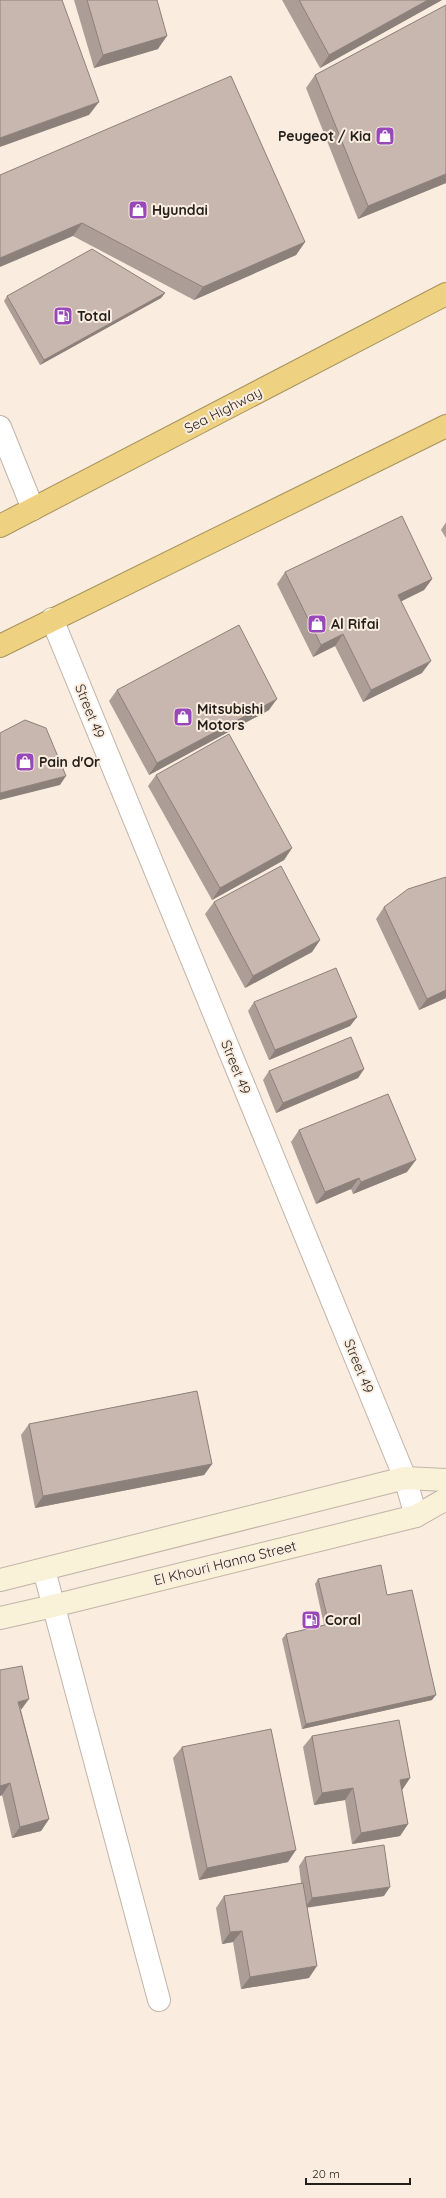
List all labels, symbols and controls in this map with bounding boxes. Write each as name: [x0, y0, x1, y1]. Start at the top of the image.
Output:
shop icon: Peugeot / Kia: [374, 125, 396, 147]
place label: Peugeot / Kia: [278, 127, 371, 145]
shop icon: Hyundai: [127, 199, 149, 221]
place label: Hyundai: [152, 201, 208, 219]
fuel station icon: Total: [52, 305, 74, 327]
place label: Total: [77, 307, 111, 325]
street label: Sea Highway: [181, 383, 265, 437]
shop icon: Al Rifai: [306, 613, 328, 635]
place label: Al Rifai: [331, 615, 379, 633]
street label: Street 49: [71, 681, 109, 741]
place label: Mitsubishi Motors: [197, 700, 263, 734]
shop icon: Mitsubishi Motors: [172, 706, 194, 728]
shop icon: Pain d'Or: [14, 751, 36, 773]
place label: Pain d'Or: [39, 753, 100, 771]
street label: Street 49: [217, 1037, 255, 1097]
street label: Street 49: [340, 1336, 378, 1396]
street label: El Khouri Hanna Street: [152, 1537, 298, 1589]
fuel station icon: Coral: [300, 1609, 322, 1631]
place label: Coral: [325, 1611, 361, 1629]
scale bar: [306, 2160, 410, 2186]
text: 20 m: [312, 2166, 340, 2181]

